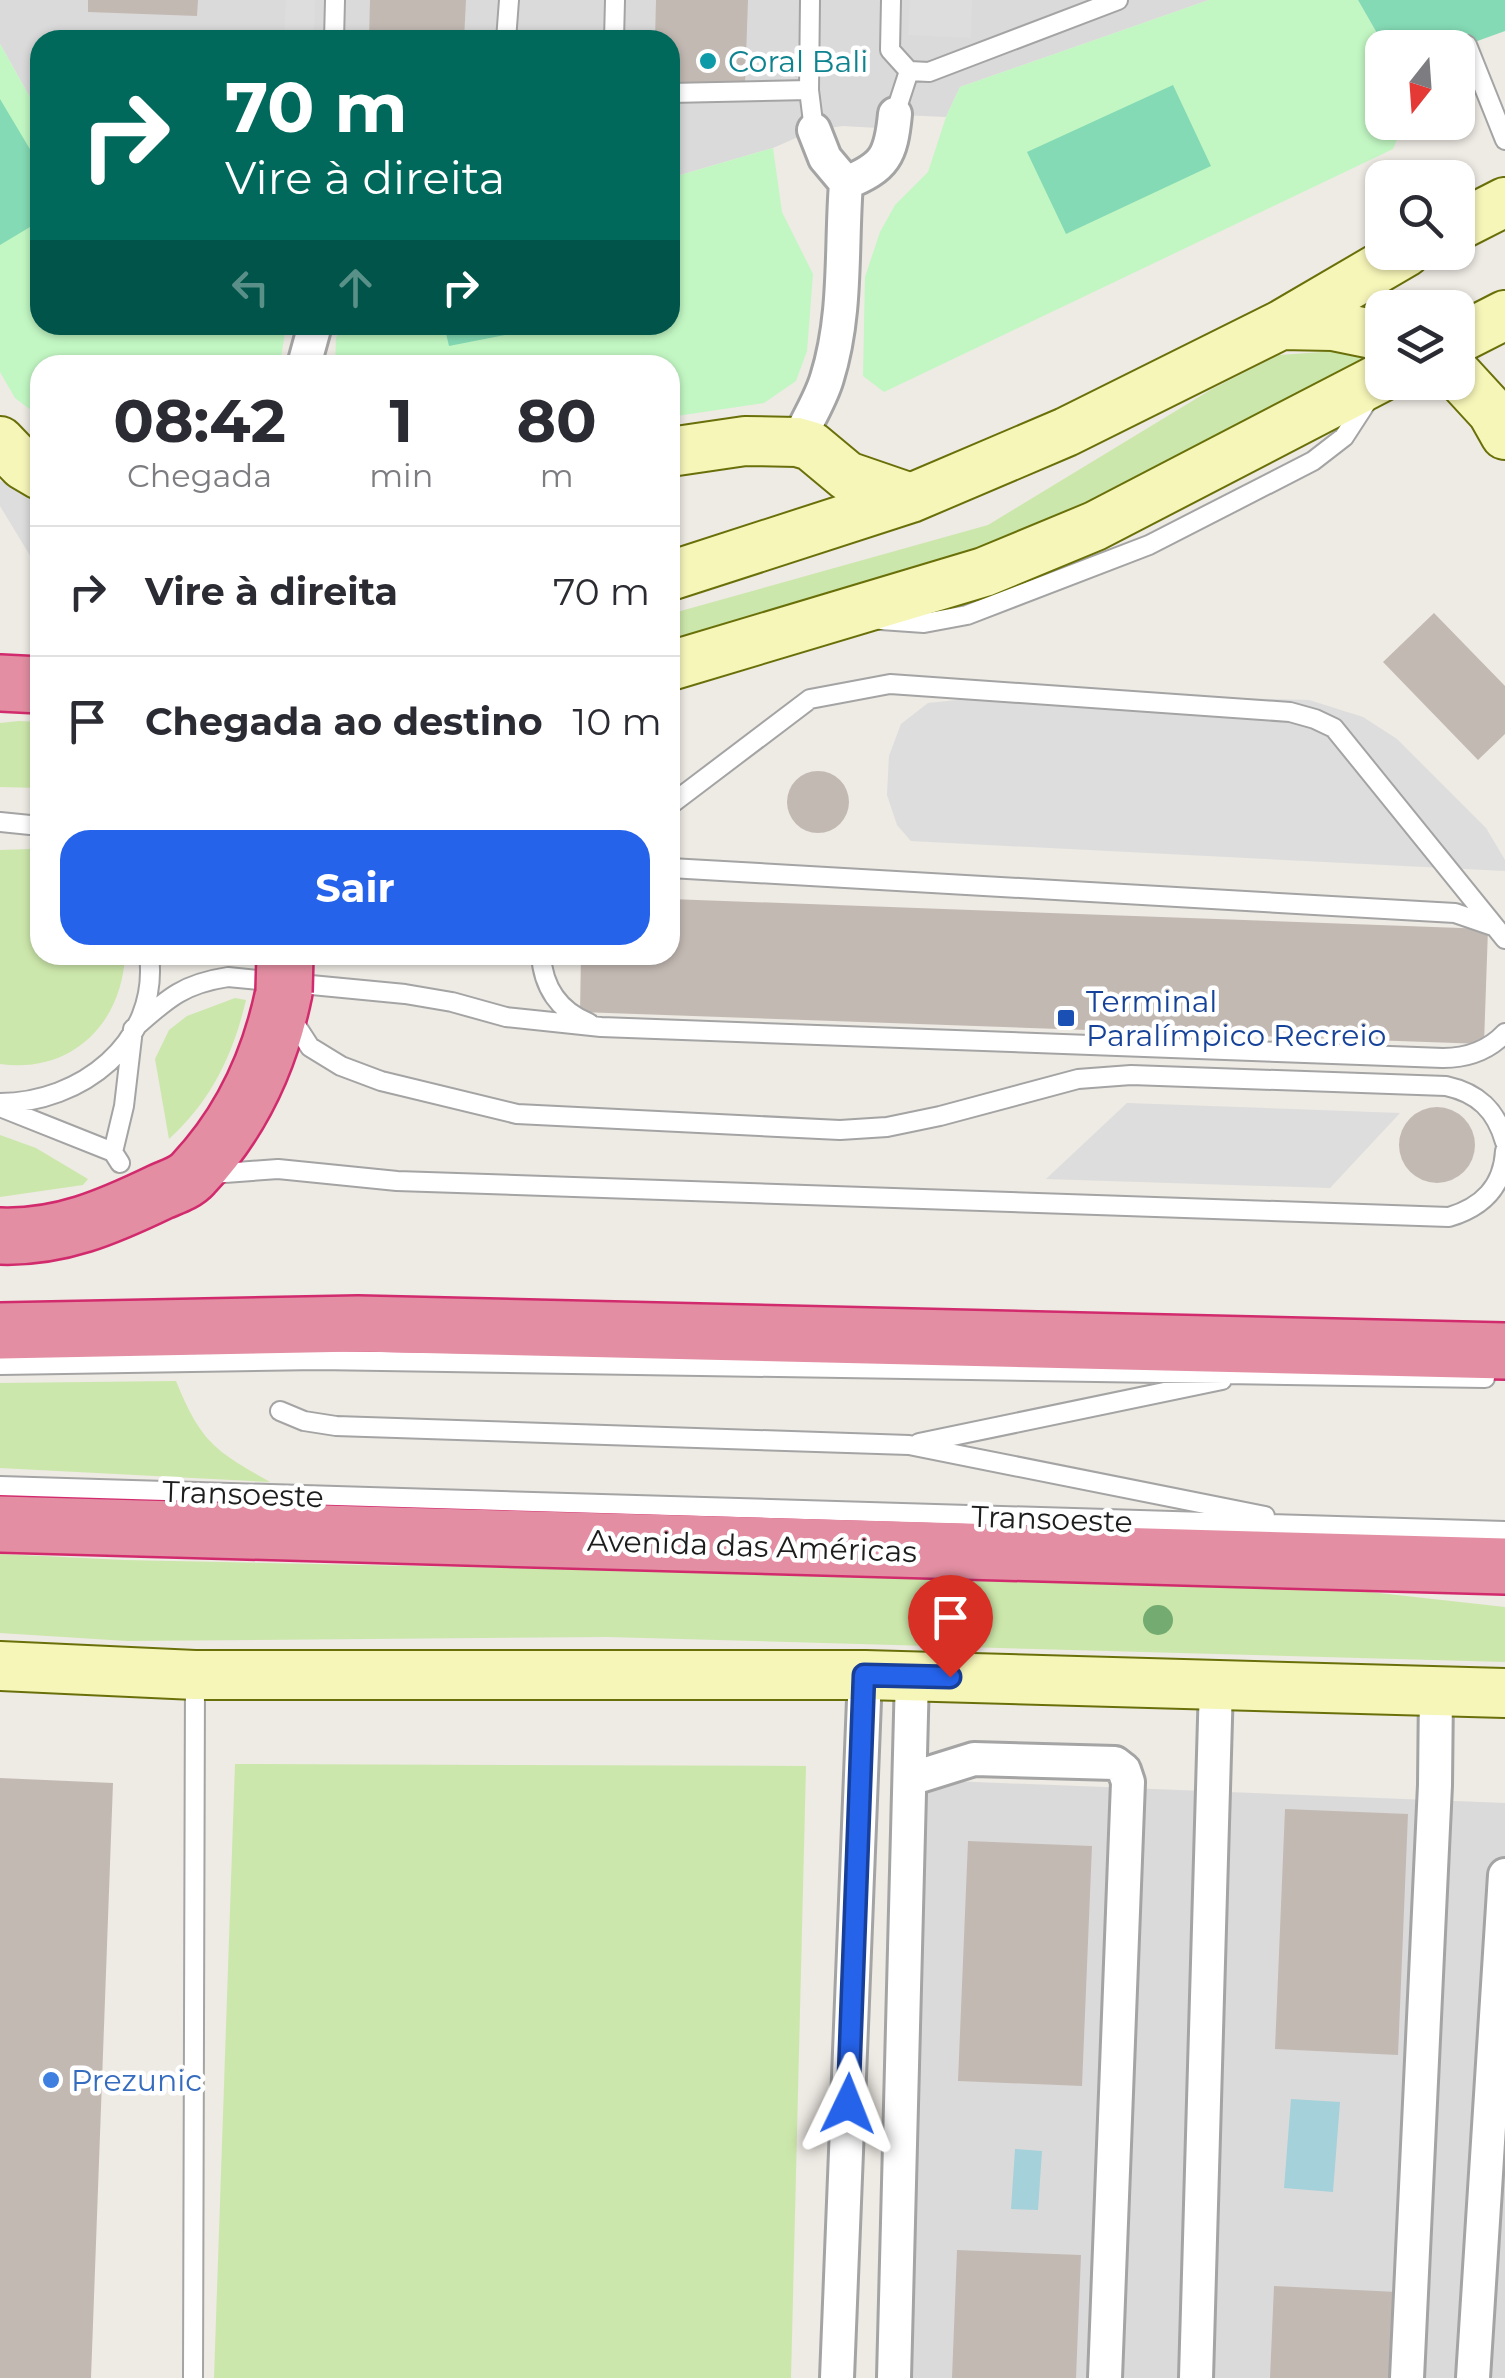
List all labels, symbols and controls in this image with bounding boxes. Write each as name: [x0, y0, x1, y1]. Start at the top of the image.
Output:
north arrow: [1365, 30, 1475, 140]
map controls: [1365, 30, 1475, 400]
place label: Coral Bali: [728, 43, 868, 80]
marker: Coral Bali: [697, 50, 719, 72]
text: 70 m: [225, 64, 408, 150]
icon: right: [60, 70, 190, 200]
text: Vire à direita: [225, 150, 505, 205]
button: search: [1365, 160, 1475, 270]
icon: left: [223, 260, 278, 315]
icon: ahead: [328, 260, 383, 315]
icon: right: [433, 260, 488, 315]
button: layers: [1365, 290, 1475, 400]
text: 08:42: [113, 384, 286, 457]
text: 1: [389, 384, 413, 457]
text: 80: [516, 384, 597, 457]
text: Chegada: [127, 456, 272, 495]
text: min: [369, 456, 433, 495]
text: m: [540, 456, 574, 495]
icon: right: [60, 564, 115, 619]
text: Vire à direita: [145, 568, 398, 615]
text: 70 m: [553, 568, 650, 615]
icon: arrive: [60, 694, 115, 749]
text: Chegada ao destino: [145, 698, 543, 745]
text: 10 m: [573, 698, 662, 745]
button: Sair: [60, 830, 650, 945]
place label: Terminal Paralímpico Recreio: [1086, 983, 1386, 1054]
marker: Terminal Paralímpico Recreio: [1055, 1007, 1077, 1029]
street label: Transoeste: [162, 1473, 324, 1515]
street label: Transoeste: [971, 1498, 1133, 1540]
street label: Avenida das Américas: [586, 1522, 918, 1570]
pin: [908, 1575, 993, 1678]
icon: arrive: [923, 1590, 978, 1645]
position arrow: [796, 2052, 900, 2156]
place label: Prezunic: [71, 2062, 202, 2099]
marker: Prezunic: [40, 2069, 62, 2091]

